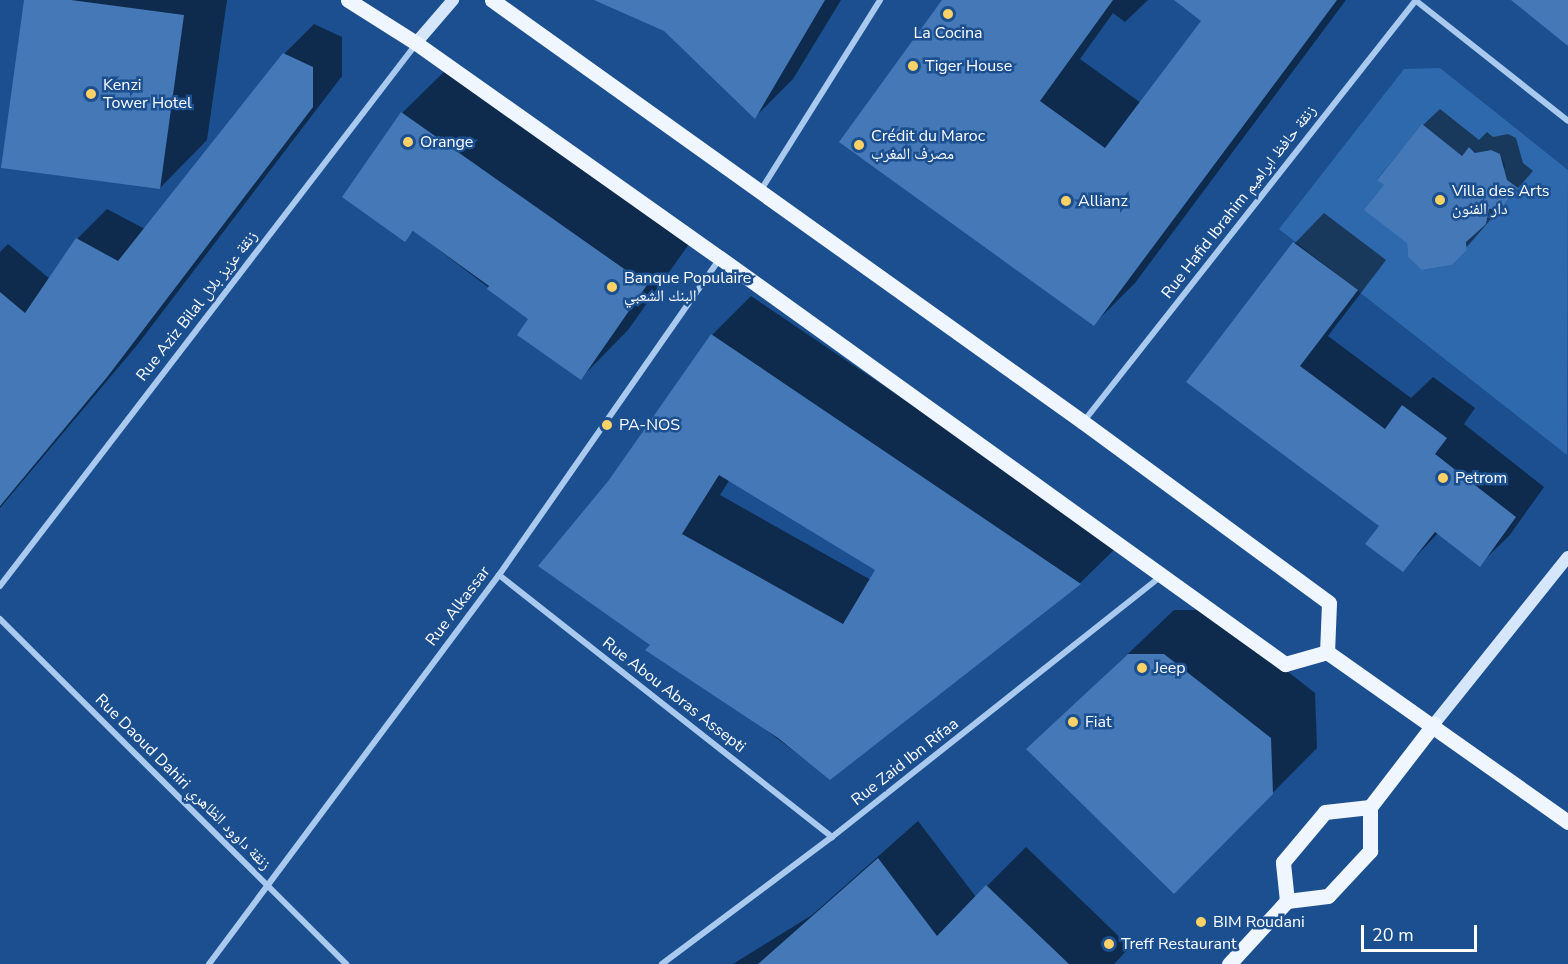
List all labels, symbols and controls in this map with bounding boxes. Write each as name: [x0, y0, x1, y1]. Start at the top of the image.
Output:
marker: La Cocina: [941, 7, 955, 21]
place label: La Cocina: [913, 23, 983, 43]
place label: Tiger House: [925, 56, 1012, 76]
marker: Tiger House: [906, 59, 920, 73]
place label: Kenzi Tower Hotel: [103, 75, 192, 113]
marker: Kenzi Tower Hotel: [84, 87, 98, 101]
street label: Rue Hafid Ibrahim زنقة حافظ ابراهيم: [1158, 102, 1320, 302]
place label: Crédit du Maroc مصرف المغرب: [871, 126, 985, 164]
place label: Orange: [420, 132, 473, 152]
marker: Orange: [401, 135, 415, 149]
marker: Crédit du Maroc مصرف المغرب: [852, 138, 866, 152]
place label: Villa des Arts دار الفنون: [1452, 181, 1550, 219]
place label: Allianz: [1078, 191, 1128, 211]
marker: Villa des Arts دار الفنون: [1433, 193, 1447, 207]
marker: Allianz: [1059, 194, 1073, 208]
street label: Rue Aziz Bilal زنقة عزيز بلال: [132, 227, 262, 385]
place label: Banque Populaire البنك الشعبي: [624, 268, 751, 306]
marker: Banque Populaire البنك الشعبي: [605, 280, 619, 294]
place label: PA-NOS: [619, 415, 680, 435]
marker: PA-NOS: [600, 418, 614, 432]
place label: Petrom: [1455, 468, 1507, 488]
marker: Petrom: [1436, 471, 1450, 485]
street label: Rue Alkassar: [422, 562, 494, 650]
street label: Rue Abou Abras Assepti: [599, 633, 749, 757]
place label: Jeep: [1154, 658, 1186, 678]
marker: Jeep: [1135, 661, 1149, 675]
street label: Rue Daoud Dahiri زنقة داوود الظاهري: [91, 690, 275, 874]
place label: Fiat: [1085, 712, 1112, 732]
street label: Rue Zaid Ibn Rifaa: [848, 714, 962, 810]
marker: Fiat: [1066, 715, 1080, 729]
place label: BIM Roudani: [1213, 912, 1305, 932]
scale bar: [1364, 913, 1480, 951]
marker: BIM Roudani: [1194, 915, 1208, 929]
text: 20 m: [1372, 923, 1414, 947]
place label: Treff Restaurant: [1121, 934, 1237, 954]
marker: Treff Restaurant: [1102, 937, 1116, 951]

